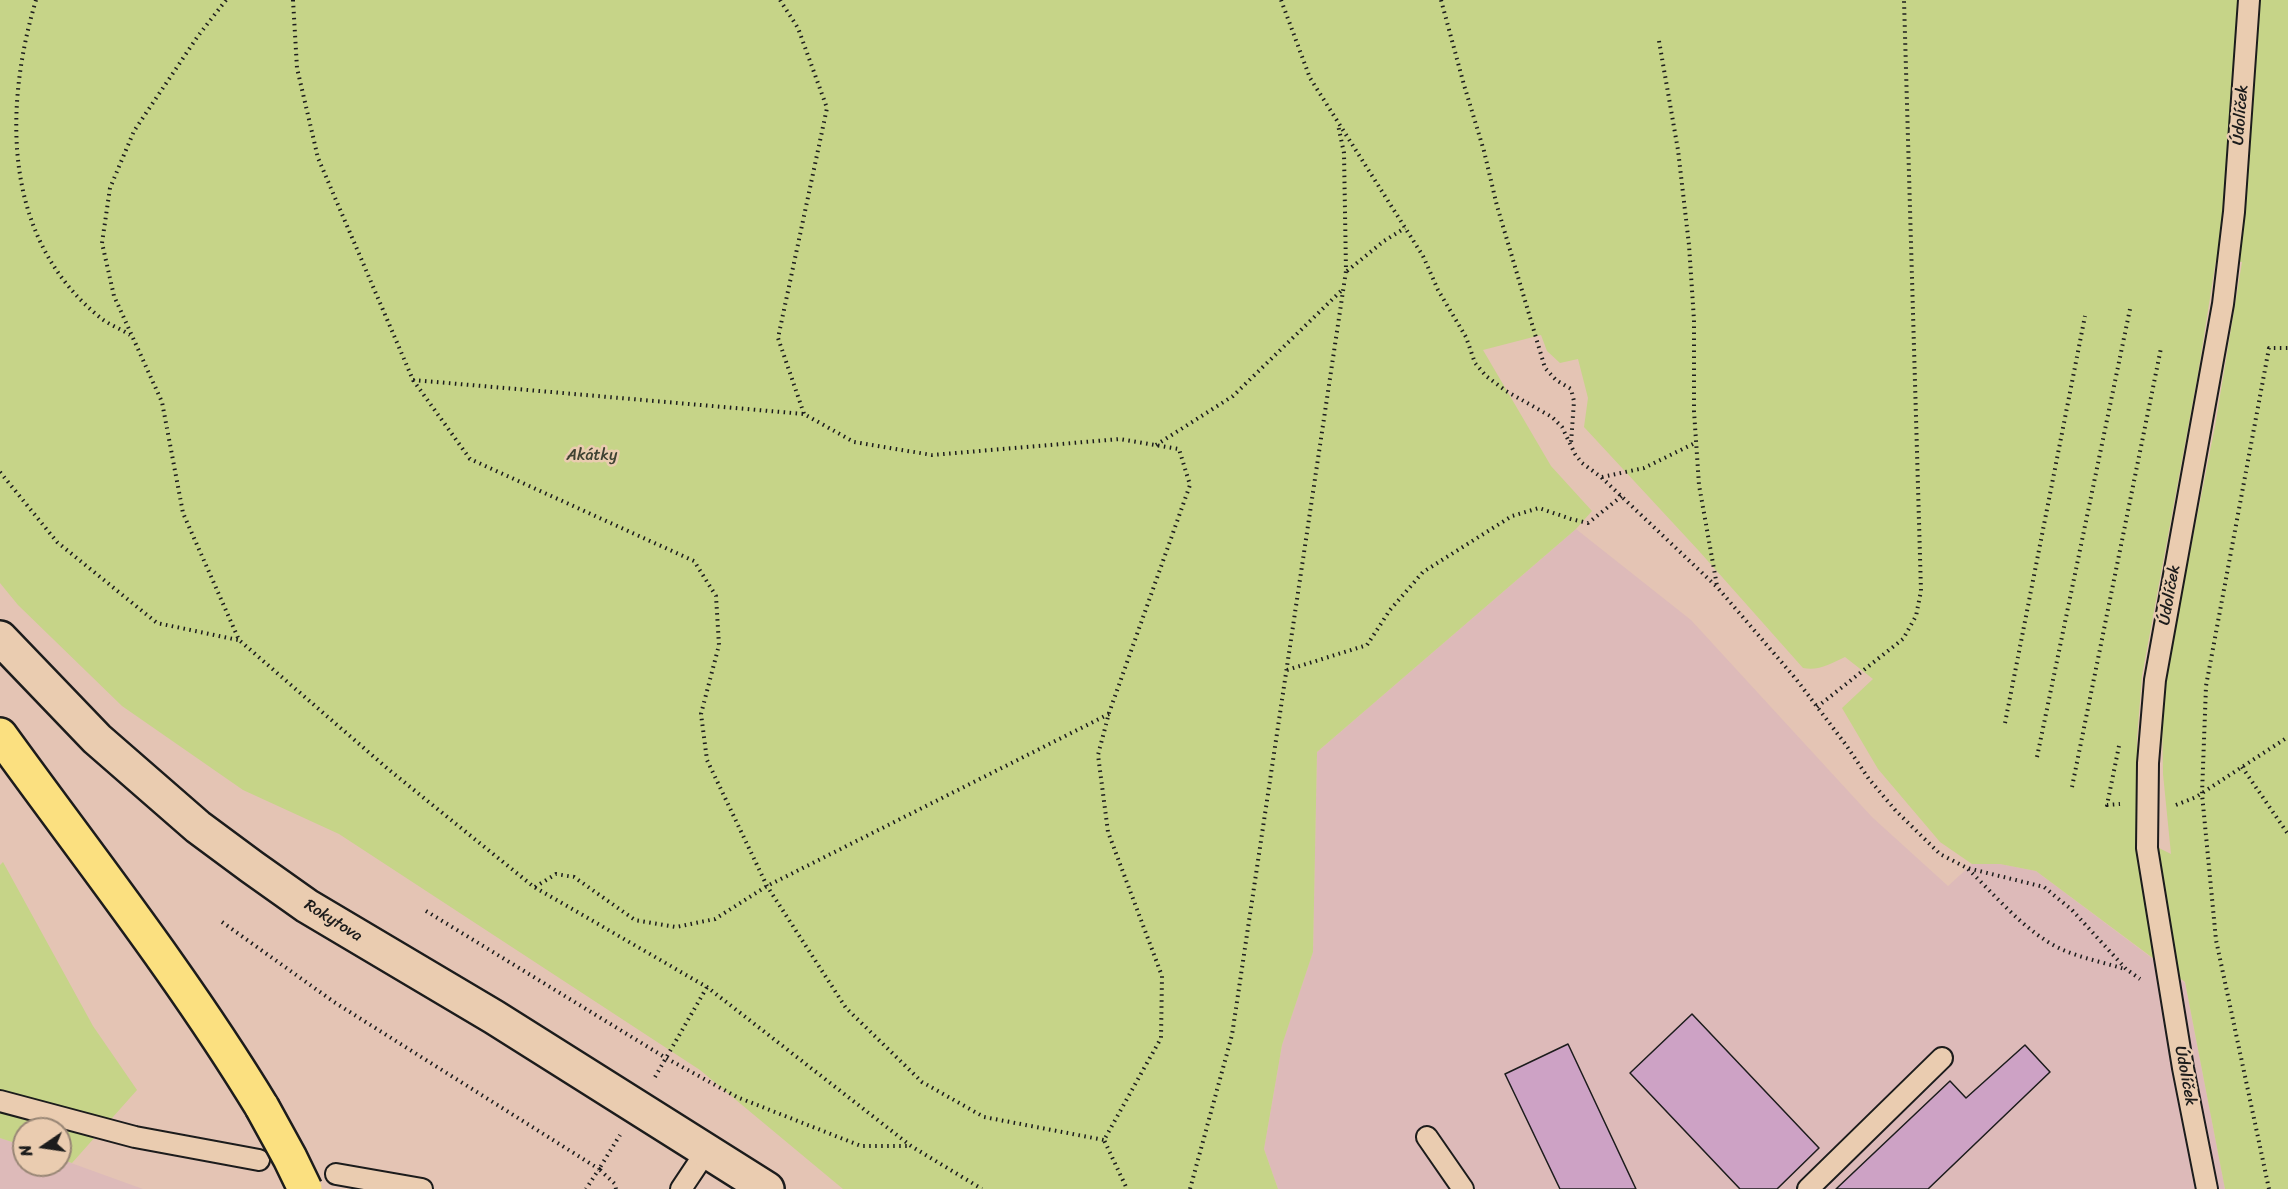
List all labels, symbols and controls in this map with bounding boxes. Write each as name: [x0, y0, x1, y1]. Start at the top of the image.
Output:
street label: Údolíček: [2229, 84, 2253, 146]
park label: Akátky: [567, 446, 617, 466]
street label: Údolíček: [2155, 563, 2185, 627]
street label: Rokytova: [300, 896, 366, 946]
street label: Údolíček: [2170, 1044, 2200, 1108]
north arrow: [12, 1117, 72, 1177]
text: N: [11, 1142, 41, 1159]

